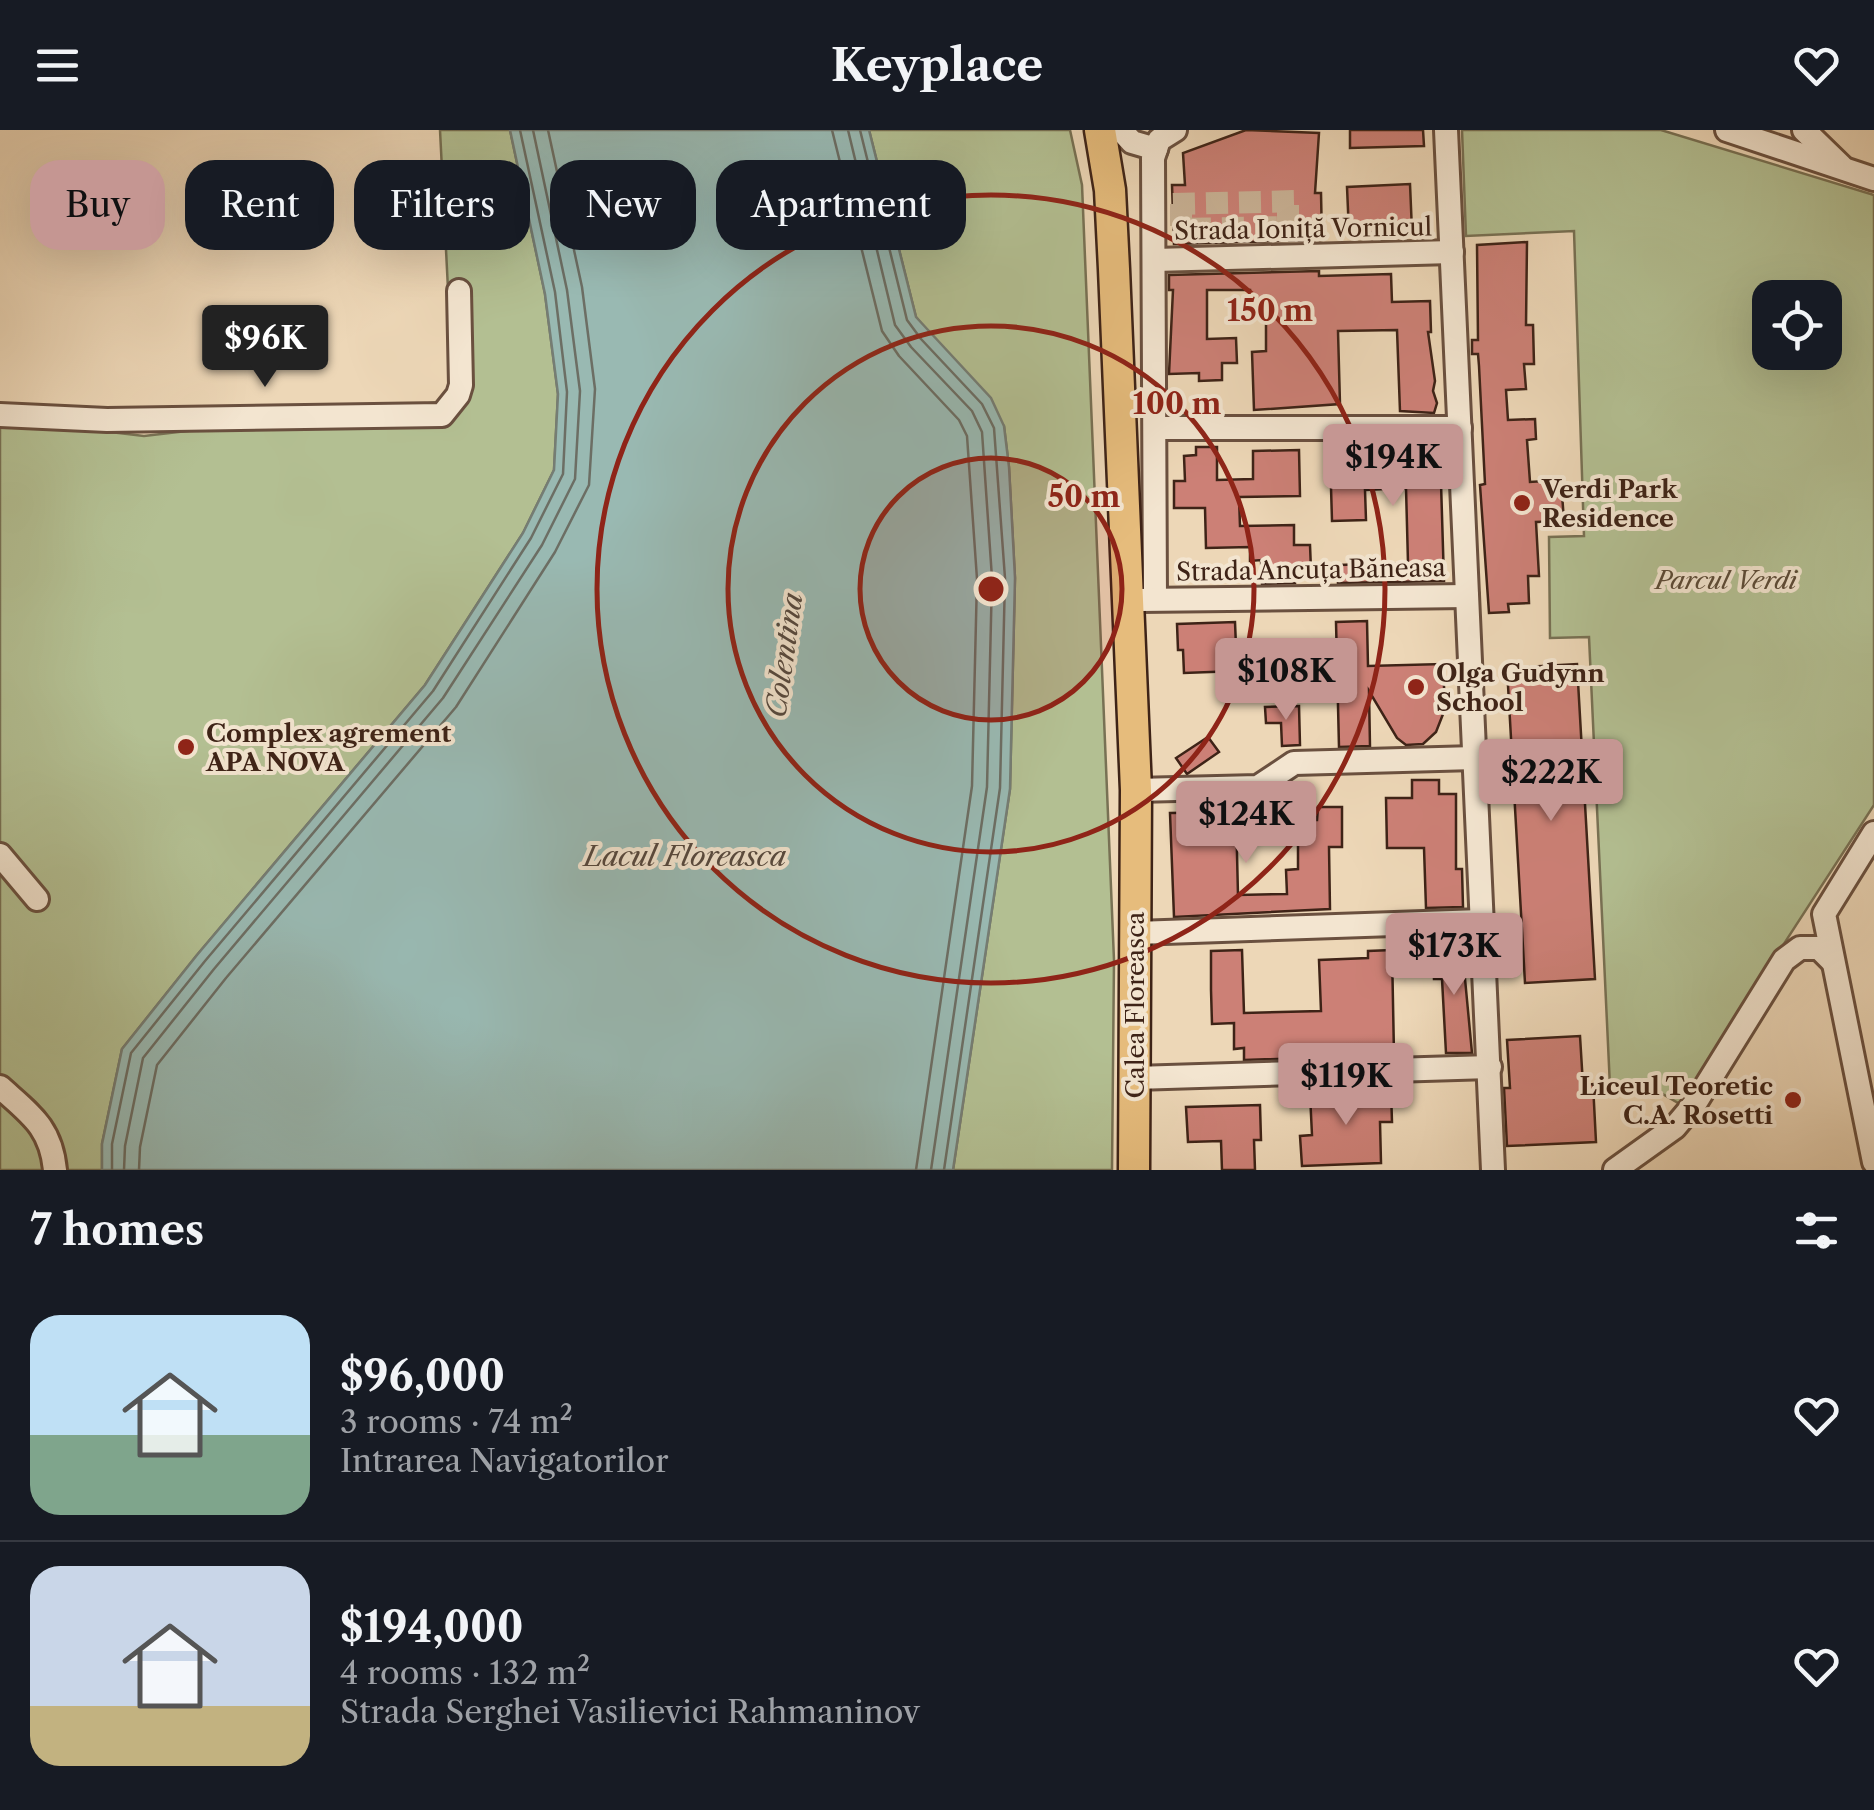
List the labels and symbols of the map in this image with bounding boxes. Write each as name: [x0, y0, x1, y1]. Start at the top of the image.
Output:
street label: Strada Ioniță Vornicul: [1174, 211, 1432, 247]
text: 150 m: [1227, 292, 1313, 329]
pin: $96K: [206, 305, 324, 390]
text: 100 m: [1133, 385, 1222, 422]
pin: $194K: [1323, 424, 1463, 509]
place label: Verdi Park Residence: [1541, 474, 1678, 534]
text: 50 m: [1047, 478, 1121, 515]
marker: Verdi Park Residence: [1511, 492, 1533, 514]
street label: Strada Ancuța Băneasa: [1176, 552, 1447, 588]
park label: Parcul Verdi: [1653, 565, 1798, 596]
centre of rings: [973, 571, 1009, 607]
water label: Colentina: [758, 590, 810, 720]
pin: $108K: [1216, 638, 1356, 723]
place label: Olga Gudynn School: [1436, 658, 1605, 718]
marker: Olga Gudynn School: [1405, 676, 1427, 698]
place label: Complex agrement APA NOVA: [205, 718, 451, 778]
marker: Complex agrement APA NOVA: [175, 736, 197, 758]
pin: $222K: [1481, 739, 1621, 824]
pin: $124K: [1176, 781, 1316, 866]
water label: Lacul Floreasca: [582, 839, 787, 873]
street label: Calea Floreasca: [1120, 911, 1151, 1098]
pin: $173K: [1384, 913, 1524, 998]
pin: $119K: [1276, 1043, 1416, 1128]
place label: Liceul Teoretic C.A. Rosetti: [1580, 1071, 1773, 1131]
marker: Liceul Teoretic C.A. Rosetti: [1782, 1089, 1804, 1111]

